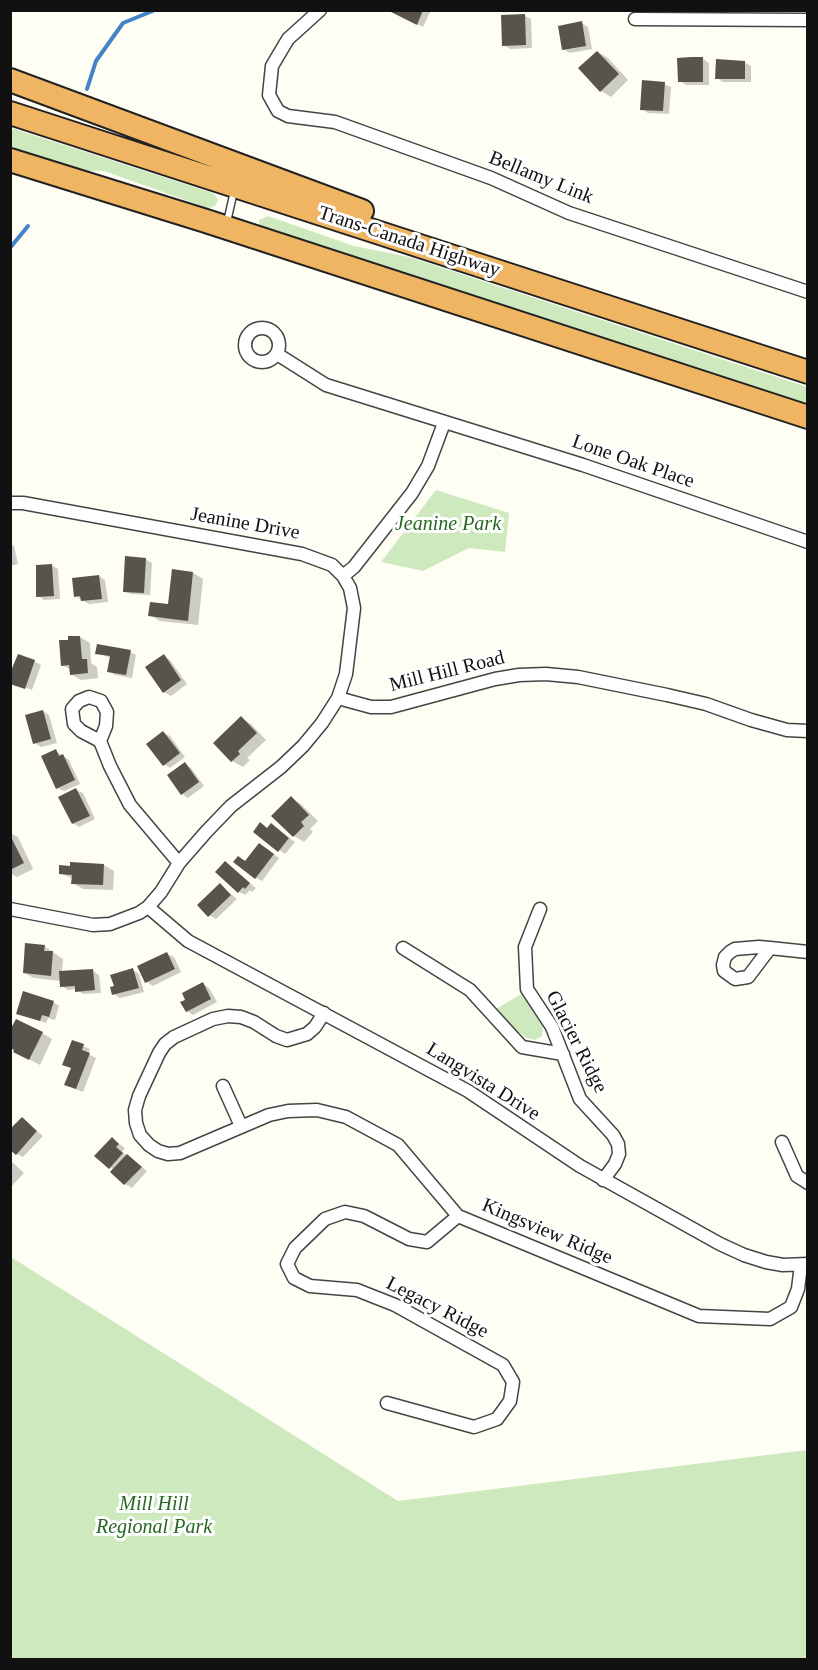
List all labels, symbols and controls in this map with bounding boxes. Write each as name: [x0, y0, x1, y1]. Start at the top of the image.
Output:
street label: Bellamy Link: [485, 146, 597, 210]
street label: Trans-Canada Highway: [315, 201, 503, 283]
street label: Lone Oak Place: [569, 430, 697, 494]
street label: Jeanine Drive: [189, 503, 301, 545]
park label: Jeanine Park: [395, 513, 501, 537]
street label: Mill Hill Road: [387, 646, 507, 698]
street label: Glacier Ridge: [540, 987, 612, 1097]
street label: Langvista Drive: [422, 1038, 544, 1126]
street label: Kingsview Ridge: [478, 1194, 616, 1270]
street label: Legacy Ridge: [382, 1272, 492, 1344]
park label: Mill Hill Regional Park: [96, 1493, 212, 1540]

